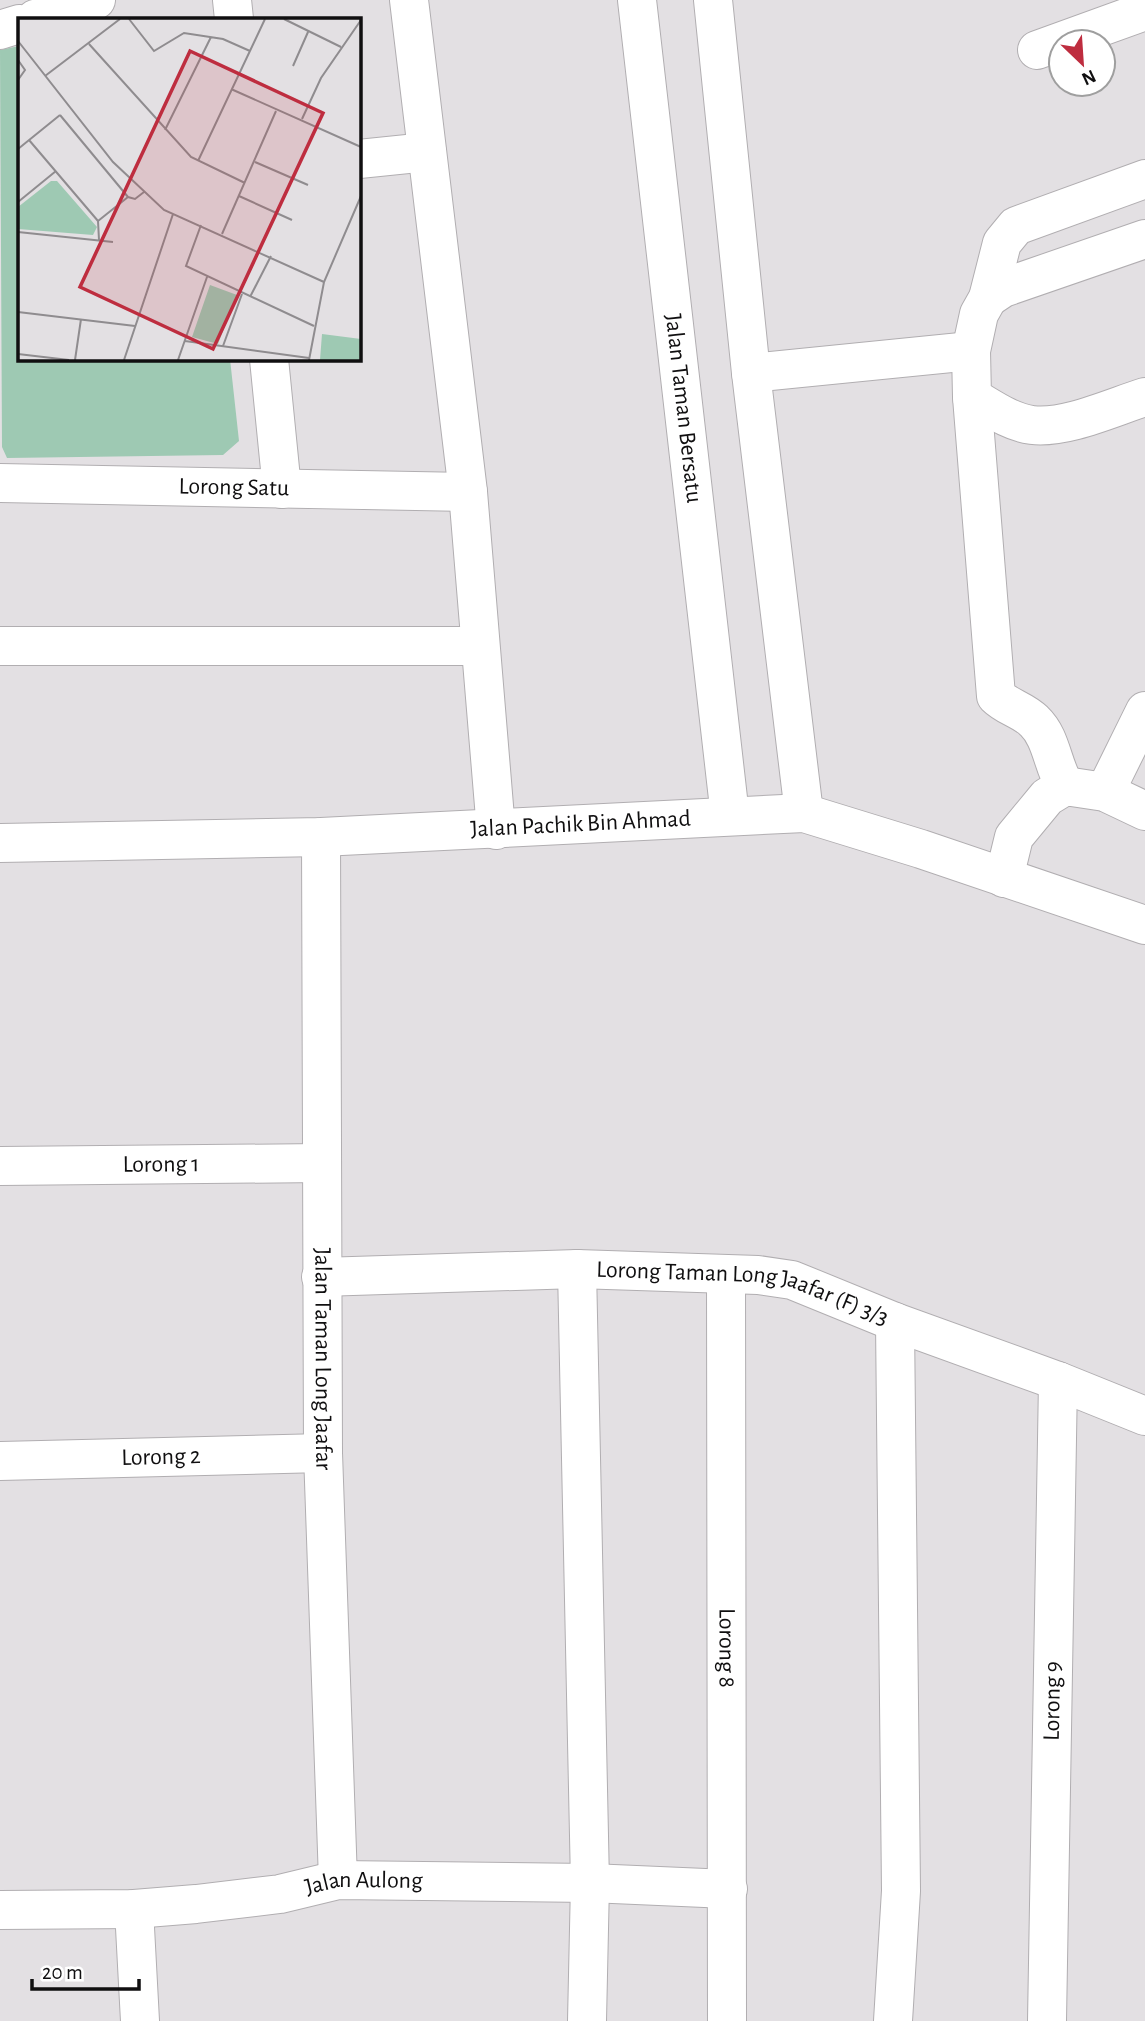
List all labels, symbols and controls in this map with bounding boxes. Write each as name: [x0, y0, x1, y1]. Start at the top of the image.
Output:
inset map: [18, 18, 360, 360]
north arrow: [1047, 28, 1117, 98]
text: N: [1079, 66, 1099, 88]
street label: Jalan Taman Bersatu: [661, 313, 706, 504]
street label: Lorong Satu: [179, 474, 289, 501]
street label: Jalan Pachik Bin Ahmad: [470, 807, 691, 842]
street label: Lorong 1: [122, 1152, 200, 1177]
street label: Jalan Taman Long Jaafar: [310, 1248, 336, 1471]
street label: Lorong Taman Long Jaafar (F) 3/3: [596, 1258, 892, 1330]
street label: Lorong 2: [121, 1444, 201, 1470]
street label: Lorong 8: [714, 1608, 739, 1688]
street label: Lorong 9: [1040, 1661, 1065, 1741]
street label: Jalan Aulong: [302, 1868, 423, 1900]
scale bar: [32, 1948, 138, 1992]
text: 20 m: [42, 1962, 83, 1983]

